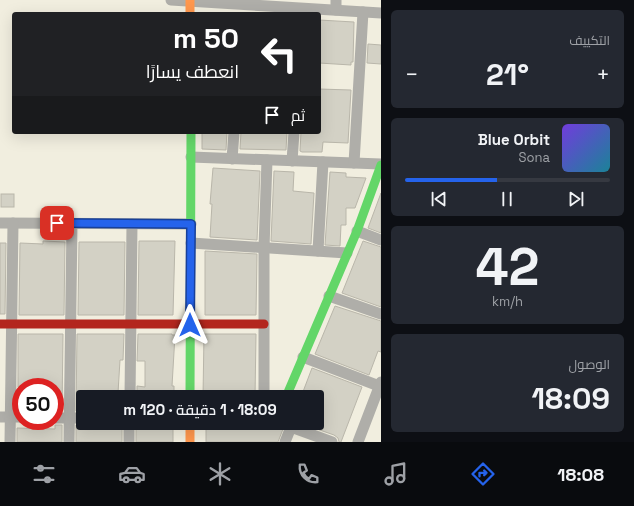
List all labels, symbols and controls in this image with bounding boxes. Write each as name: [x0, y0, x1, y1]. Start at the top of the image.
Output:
text: 50 m: [173, 20, 239, 56]
icon: left: [253, 28, 305, 80]
text: التكييف: [569, 32, 610, 49]
text: 21°: [486, 55, 529, 94]
text: انعطف يسارًا: [146, 60, 239, 83]
text: −: [405, 60, 419, 88]
text: +: [596, 60, 610, 88]
icon: arrive: [261, 104, 283, 126]
text: ثم: [291, 106, 305, 125]
text: Blue Orbit: [478, 130, 550, 149]
text: Sona: [519, 149, 550, 166]
icon: previous: [428, 188, 450, 210]
icon: pause: [496, 188, 518, 210]
icon: next: [565, 188, 587, 210]
pin: [40, 206, 74, 240]
icon: arrive: [46, 212, 68, 234]
text: 42: [476, 234, 539, 300]
text: km/h: [492, 293, 523, 310]
position arrow: [169, 304, 211, 346]
text: الوصول: [569, 356, 610, 373]
speed limit sign: 50: [12, 378, 64, 430]
text: 18:09: [532, 379, 610, 418]
text: 18:09 · 1 دقيقة · 120 m: [123, 400, 277, 419]
icon: filters: [30, 460, 58, 488]
icon: car: [118, 460, 146, 488]
icon: climate: [206, 460, 234, 488]
icon: phone: [294, 460, 322, 488]
icon: music: [382, 460, 410, 488]
icon: directions: [469, 460, 497, 488]
text: 18:08: [557, 463, 604, 486]

